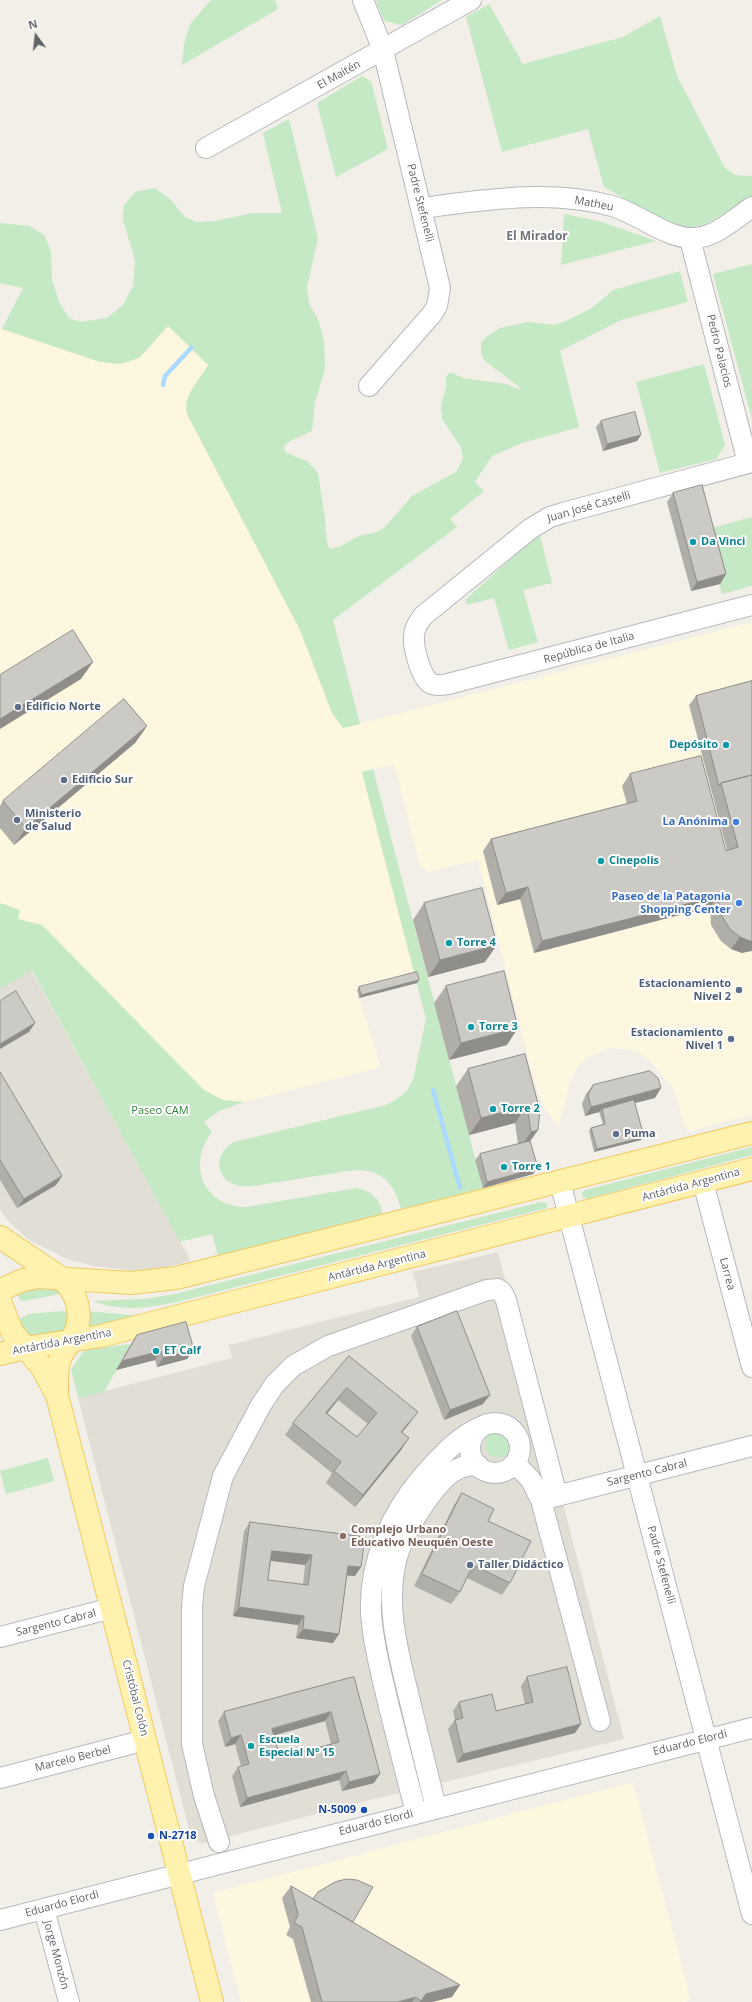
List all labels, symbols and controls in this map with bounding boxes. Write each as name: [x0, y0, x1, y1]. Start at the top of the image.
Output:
north arrow: [16, 16, 56, 56]
text: N: [26, 16, 39, 32]
street label: El Maitén: [315, 58, 363, 92]
street label: Padre Stefenelli: [404, 162, 436, 244]
street label: Matheu: [573, 194, 615, 214]
district label: El Mirador: [506, 230, 568, 244]
street label: Pedro Palacios: [704, 313, 734, 389]
street label: Juan José Castelli: [546, 489, 632, 525]
place label: Da Vinci: [701, 535, 745, 549]
marker: Da Vinci: [688, 537, 698, 547]
street label: República de Italia: [542, 630, 636, 666]
place label: Edificio Norte: [26, 700, 101, 714]
marker: Edificio Norte: [13, 702, 23, 712]
place label: Depósito: [669, 738, 718, 752]
marker: Depósito: [721, 740, 731, 750]
place label: Edificio Sur: [72, 773, 133, 787]
marker: Edificio Sur: [59, 775, 69, 785]
place label: Ministerio de Salud: [25, 807, 81, 833]
marker: Ministerio de Salud: [12, 815, 22, 825]
place label: La Anónima: [663, 815, 728, 829]
marker: La Anónima: [731, 817, 741, 827]
place label: Cinepolis: [609, 854, 659, 868]
marker: Cinepolis: [596, 856, 606, 866]
place label: Paseo de la Patagonia Shopping Center: [611, 890, 731, 916]
marker: Paseo de la Patagonia Shopping Center: [734, 898, 744, 908]
place label: Torre 4: [457, 936, 496, 950]
marker: Torre 4: [444, 938, 454, 948]
place label: Estacionamiento Nivel 2: [639, 977, 731, 1003]
marker: Estacionamiento Nivel 2: [734, 985, 744, 995]
place label: Torre 3: [479, 1020, 518, 1034]
marker: Torre 3: [466, 1022, 476, 1032]
place label: Estacionamiento Nivel 1: [631, 1026, 723, 1052]
marker: Estacionamiento Nivel 1: [726, 1034, 736, 1044]
place label: Torre 2: [501, 1102, 540, 1116]
park label: Paseo CAM: [131, 1104, 189, 1118]
marker: Torre 2: [488, 1104, 498, 1114]
place label: Puma: [624, 1127, 656, 1141]
marker: Puma: [611, 1129, 621, 1139]
place label: Torre 1: [512, 1160, 551, 1174]
marker: Torre 1: [499, 1162, 509, 1172]
street label: Antártida Argentina: [641, 1166, 741, 1204]
street label: Antártida Argentina: [327, 1247, 427, 1285]
street label: Larrea: [716, 1256, 738, 1292]
street label: Antártida Argentina: [11, 1326, 113, 1358]
place label: ET Calf: [164, 1344, 201, 1358]
marker: ET Calf: [151, 1346, 161, 1356]
street label: Sargento Cabral: [606, 1457, 688, 1489]
place label: Complejo Urbano Educativo Neuquén Oeste: [351, 1523, 493, 1549]
street label: Padre Stefenelli: [644, 1525, 678, 1605]
marker: Complejo Urbano Educativo Neuquén Oeste: [338, 1531, 348, 1541]
place label: Taller Didáctico: [478, 1558, 563, 1572]
marker: Taller Didáctico: [465, 1560, 475, 1570]
street label: Sargento Cabral: [15, 1607, 97, 1639]
street label: Cristóbal Colón: [119, 1658, 151, 1738]
street label: Eduardo Elordi: [652, 1727, 728, 1759]
place label: Escuela Especial Nº 15: [259, 1733, 335, 1759]
marker: Escuela Especial Nº 15: [246, 1741, 256, 1751]
street label: Marcelo Berbel: [34, 1743, 112, 1775]
place label: N-5009: [318, 1803, 356, 1817]
marker: N-5009: [359, 1805, 369, 1815]
street label: Eduardo Elordi: [338, 1807, 414, 1839]
place label: N-2718: [159, 1829, 197, 1843]
marker: N-2718: [146, 1831, 156, 1841]
street label: Eduardo Elordi: [24, 1888, 100, 1920]
street label: Jorge Monzón: [40, 1919, 72, 1991]

